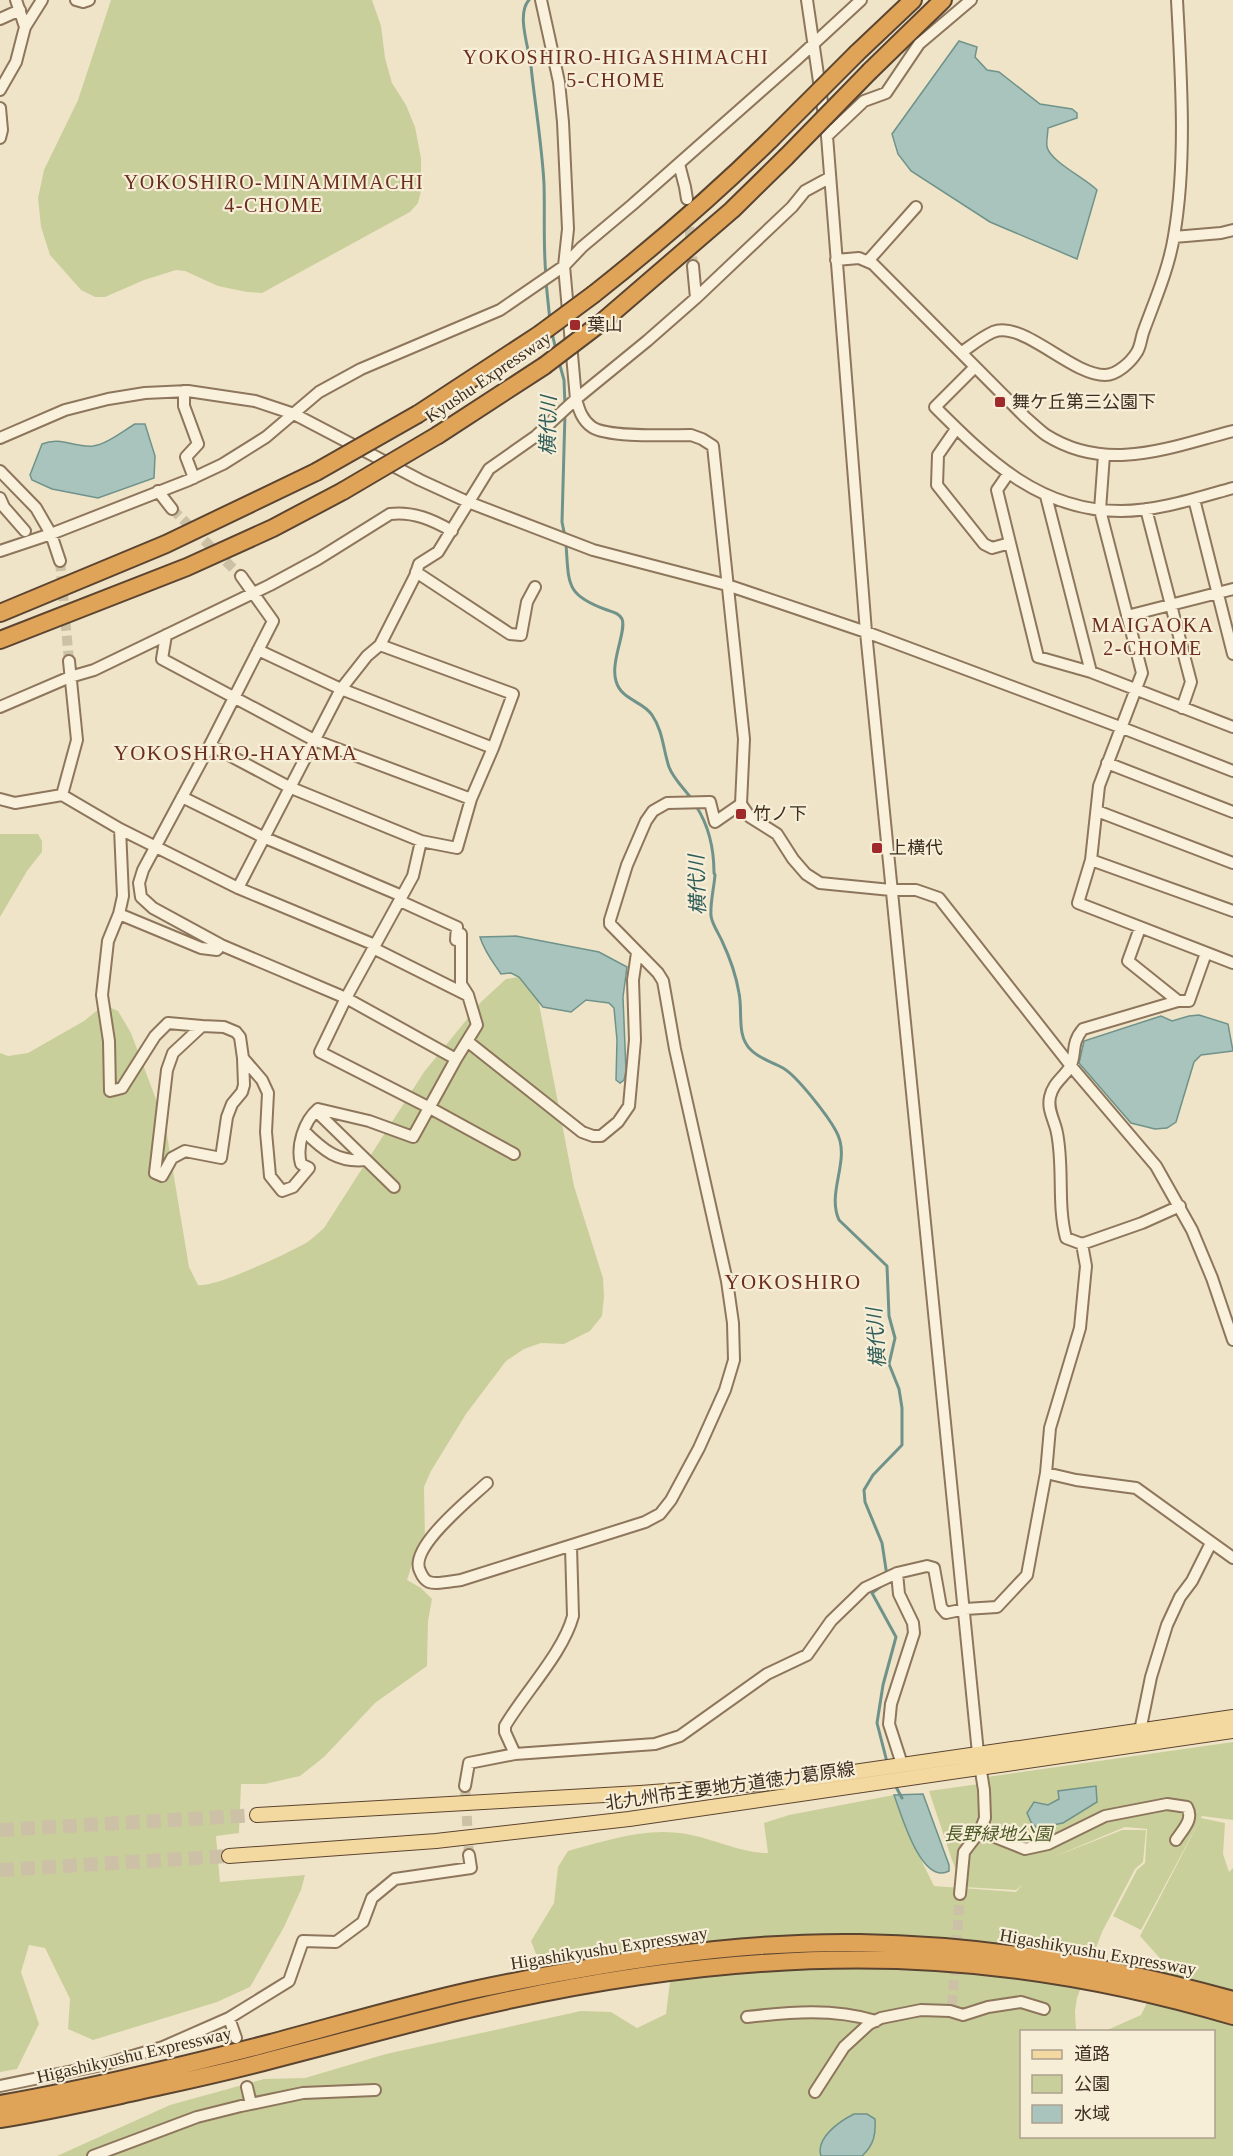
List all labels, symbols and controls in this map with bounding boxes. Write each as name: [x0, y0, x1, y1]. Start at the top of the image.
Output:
district label: YOKOSHIRO-HIGASHIMACHI 5-CHOME: [463, 46, 769, 91]
district label: YOKOSHIRO-MINAMIMACHI 4-CHOME: [124, 171, 424, 216]
place label: 葉山: [587, 315, 623, 335]
marker: 葉山: [568, 318, 582, 332]
street label: Kyushu Expressway: [421, 327, 555, 427]
place label: 舞ケ丘第三公園下: [1012, 392, 1156, 412]
water label: 横代川: [536, 394, 560, 456]
marker: 舞ケ丘第三公園下: [993, 395, 1007, 409]
district label: MAIGAOKA 2-CHOME: [1091, 614, 1215, 659]
district label: YOKOSHIRO-HAYAMA: [114, 741, 358, 765]
place label: 竹ノ下: [753, 804, 807, 824]
marker: 竹ノ下: [734, 807, 748, 821]
place label: 上横代: [889, 838, 943, 858]
marker: 上横代: [870, 841, 884, 855]
water label: 横代川: [685, 853, 709, 915]
district label: YOKOSHIRO: [724, 1270, 862, 1294]
water label: 横代川: [863, 1305, 889, 1369]
street label: 北九州市主要地方道徳力葛原線: [604, 1759, 856, 1813]
park label: 長野緑地公園: [944, 1824, 1055, 1844]
street label: Higashikyushu Expressway: [509, 1923, 709, 1973]
street label: Higashikyushu Expressway: [998, 1925, 1198, 1979]
street label: Higashikyushu Expressway: [35, 2023, 233, 2087]
legend: [1020, 2030, 1215, 2138]
text: 道路: [1074, 2044, 1110, 2064]
text: 公園: [1074, 2074, 1110, 2094]
text: 水域: [1074, 2104, 1110, 2124]

